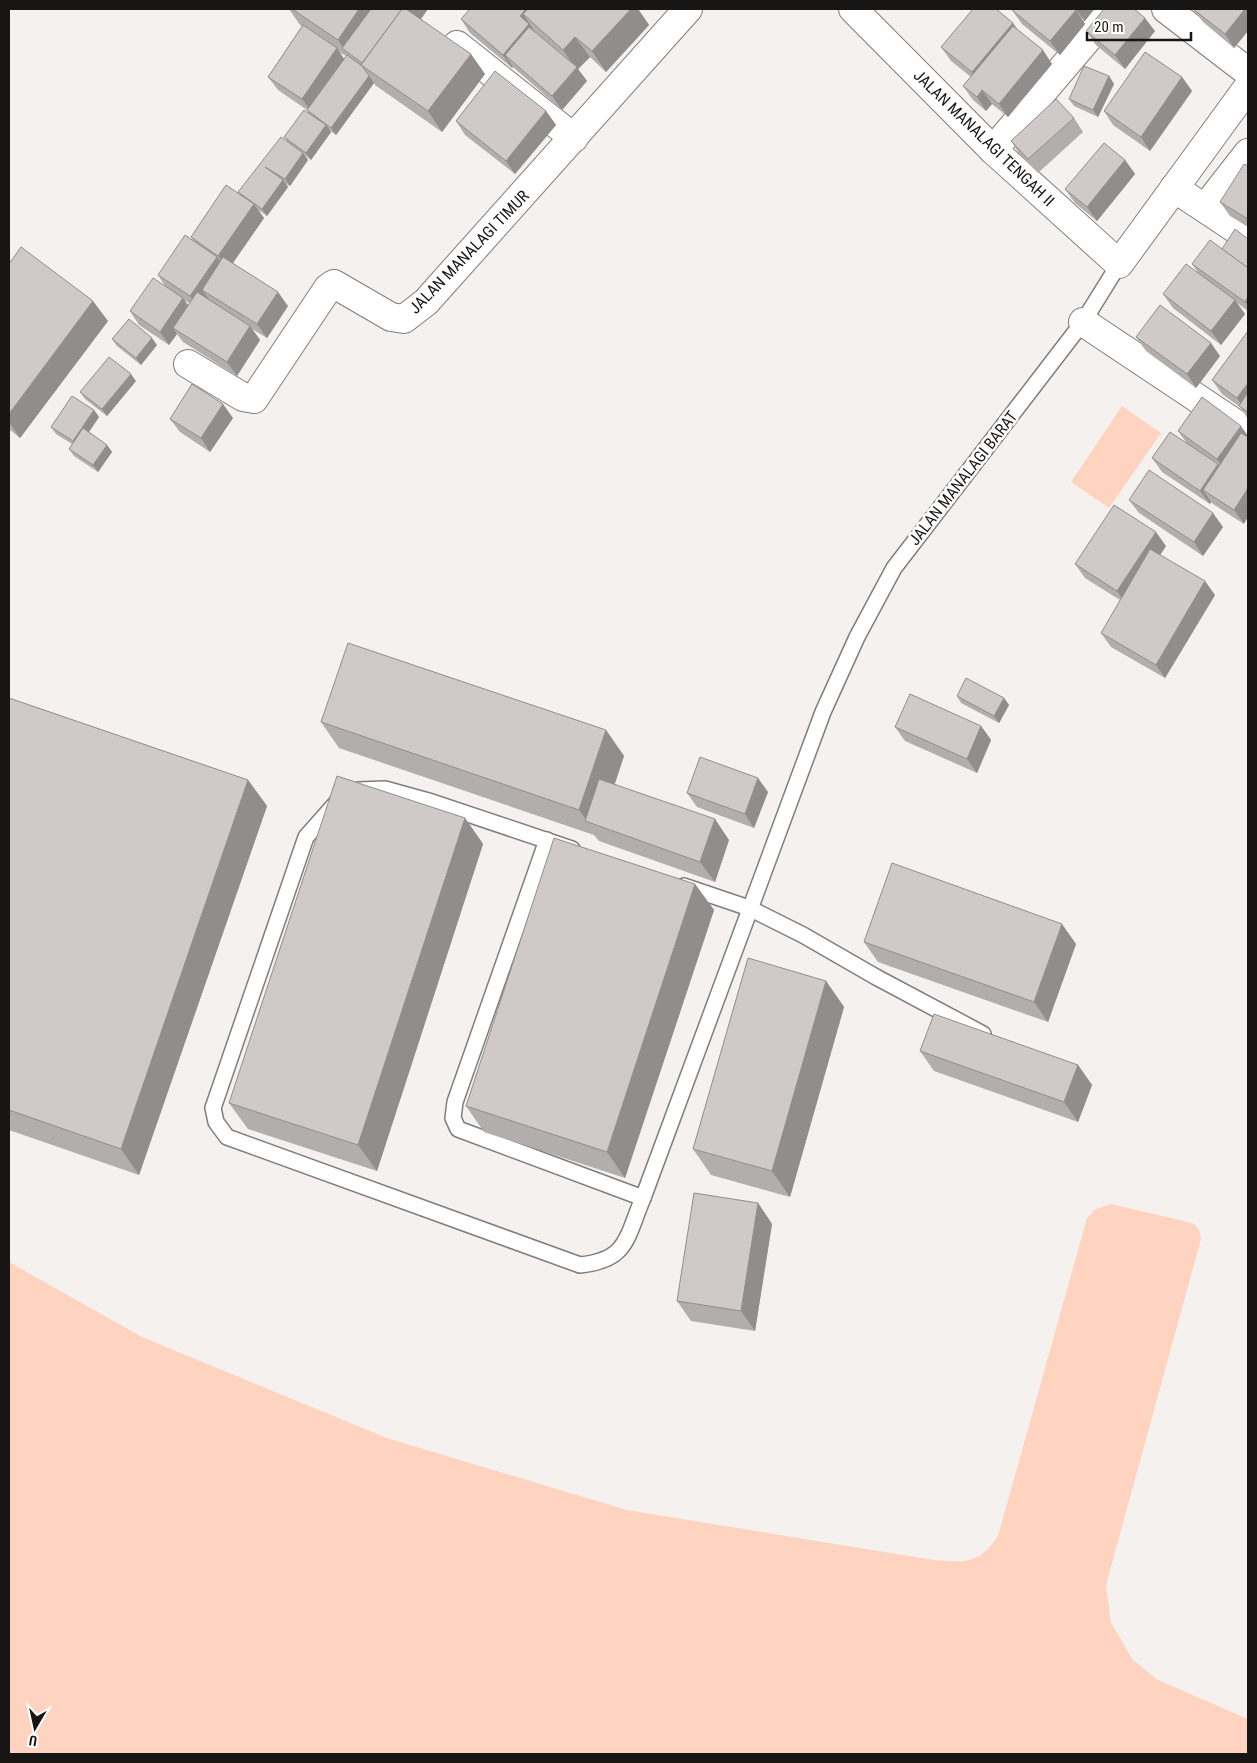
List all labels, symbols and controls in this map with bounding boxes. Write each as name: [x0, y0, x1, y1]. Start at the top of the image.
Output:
scale bar: [1087, 10, 1191, 42]
text: 20 m: [1094, 18, 1124, 36]
street label: JALAN MANALAGI TENGAH II: [910, 66, 1058, 210]
street label: JALAN MANALAGI TIMUR: [405, 186, 533, 317]
street label: JALAN MANALAGI BARAT: [905, 407, 1021, 549]
north arrow: [10, 1703, 60, 1753]
text: U: [28, 1732, 38, 1749]

